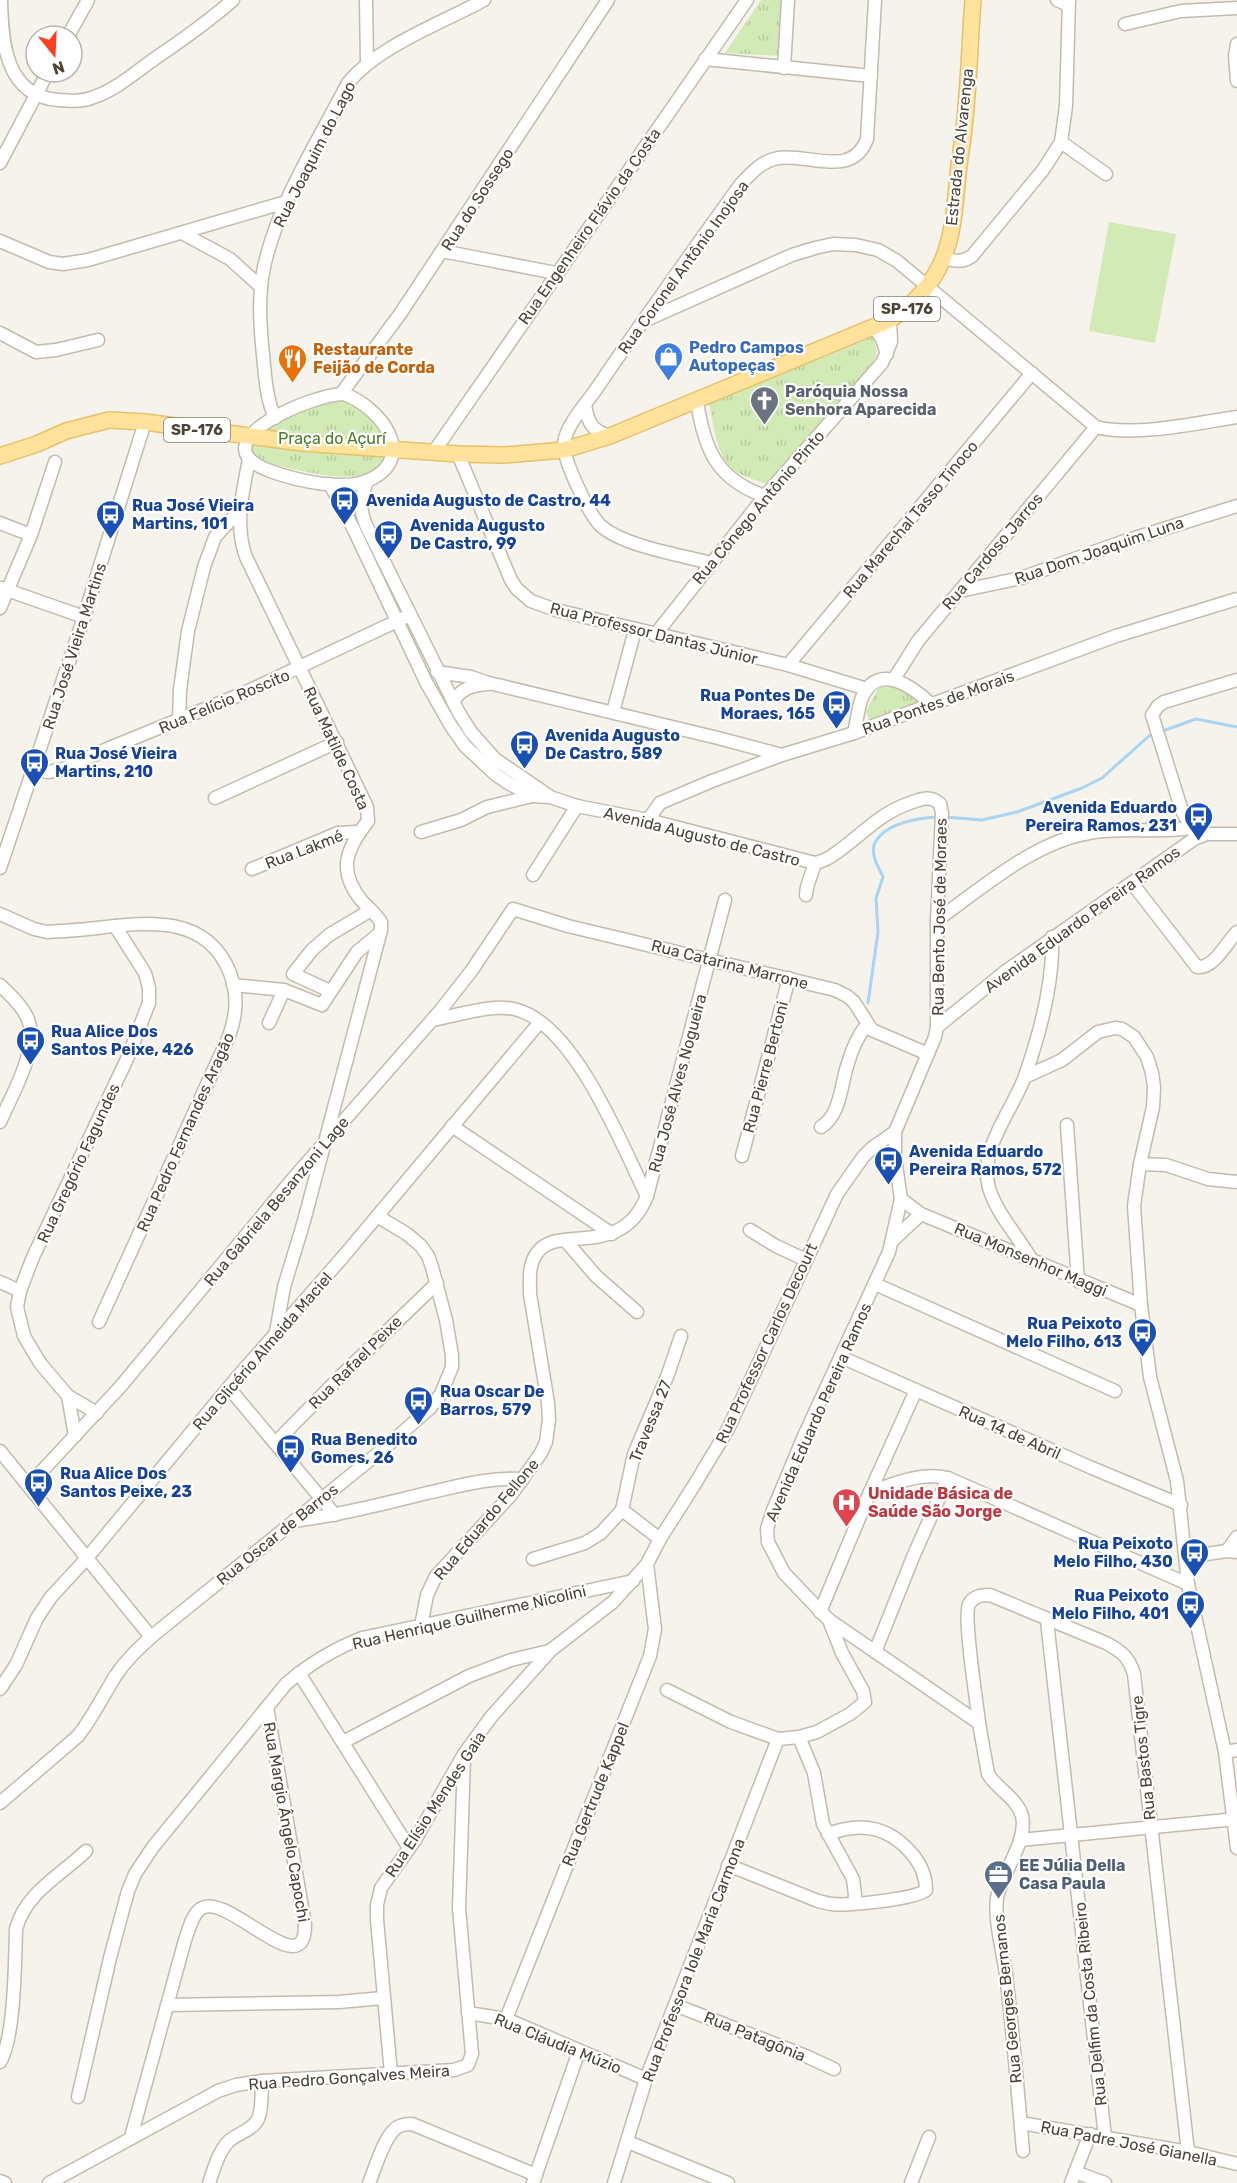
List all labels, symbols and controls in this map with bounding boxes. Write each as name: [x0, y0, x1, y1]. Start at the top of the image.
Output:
north arrow: [24, 24, 84, 84]
text: N: [50, 57, 67, 79]
street label: Estrada do Alvarenga: [942, 67, 977, 227]
street label: Rua Joaquim do Lago: [269, 78, 360, 230]
street label: Rua Engenheiro Flávio da Costa: [514, 125, 665, 328]
street label: Rua do Sossego: [437, 144, 518, 254]
street label: Rua Coronel Antônio Inojosa: [614, 177, 753, 358]
road number: SP-176: [874, 297, 940, 321]
place label: Pedro Campos Autopeças: [689, 338, 804, 375]
place label: Restaurante Feijão de Corda: [313, 340, 435, 377]
shop icon: Pedro Campos Autopeças: [652, 340, 684, 382]
restaurant icon: Restaurante Feijão de Corda: [276, 342, 308, 384]
place label: Paróquia Nossa Senhora Aparecida: [785, 382, 936, 419]
church icon: Paróquia Nossa Senhora Aparecida: [748, 384, 780, 426]
road number: SP-176: [164, 418, 230, 442]
street label: Rua Cônego Antônio Pinto: [688, 426, 828, 588]
park label: Praça do Açurí: [278, 429, 387, 448]
street label: Rua Marechal Tasso Tinoco: [839, 437, 982, 602]
bus stop icon: Avenida Augusto de Castro, 44: [329, 484, 361, 526]
street label: Rua Cardoso Jarros: [938, 489, 1047, 614]
place label: Avenida Augusto de Castro, 44: [366, 491, 611, 510]
place label: Rua José Vieira Martins, 101: [132, 496, 254, 533]
bus stop icon: Rua José Vieira Martins, 101: [95, 498, 127, 540]
street label: Rua Dom Joaquim Luna: [1012, 513, 1186, 588]
place label: Avenida Augusto De Castro, 99: [410, 516, 545, 553]
bus stop icon: Avenida Augusto De Castro, 99: [373, 518, 405, 560]
street label: Rua José Vieira Martins: [39, 560, 110, 732]
street label: Rua Professor Dantas Júnior: [548, 598, 760, 669]
street label: Rua Felício Roscito: [156, 665, 293, 738]
street label: Rua Pontes de Morais: [860, 666, 1017, 739]
street label: Rua Matilde Costa: [300, 684, 373, 813]
place label: Rua Pontes De Moraes, 165: [700, 686, 815, 723]
bus stop icon: Rua Pontes De Moraes, 165: [820, 688, 852, 730]
place label: Avenida Augusto De Castro, 589: [545, 726, 680, 763]
bus stop icon: Avenida Augusto De Castro, 589: [508, 728, 540, 770]
place label: Rua José Vieira Martins, 210: [55, 744, 177, 781]
bus stop icon: Rua José Vieira Martins, 210: [18, 746, 50, 788]
place label: Avenida Eduardo Pereira Ramos, 231: [1025, 798, 1177, 835]
bus stop icon: Avenida Eduardo Pereira Ramos, 231: [1182, 800, 1214, 842]
street label: Avenida Augusto de Castro: [602, 803, 802, 870]
street label: Rua Bento José de Moraes: [928, 818, 951, 1016]
street label: Rua Lakmé: [262, 826, 346, 873]
street label: Avenida Eduardo Pereira Ramos: [981, 842, 1184, 997]
street label: Rua Catarina Marrone: [649, 936, 810, 993]
street label: Rua José Alves Nogueira: [644, 992, 710, 1175]
street label: Rua Pierre Bertoni: [739, 999, 792, 1135]
place label: Rua Alice Dos Santos Peixe, 426: [51, 1022, 194, 1059]
bus stop icon: Rua Alice Dos Santos Peixe, 426: [14, 1024, 46, 1066]
street label: Rua Pedro Fernandes Aragão: [133, 1030, 238, 1235]
street label: Rua Gregório Fagundes: [33, 1080, 124, 1246]
street label: Rua Gabriela Besanzoni Lage: [200, 1113, 353, 1290]
place label: Avenida Eduardo Pereira Ramos, 572: [909, 1142, 1062, 1179]
bus stop icon: Avenida Eduardo Pereira Ramos, 572: [872, 1144, 904, 1186]
street label: Rua Monsenhor Maggi: [951, 1219, 1110, 1300]
street label: Rua Professor Carlos Decourt: [712, 1240, 821, 1446]
street label: Rua Glicério Almeida Maciel: [189, 1268, 336, 1434]
street label: Avenida Eduardo Pereira Ramos: [762, 1300, 875, 1524]
street label: Rua Rafael Peixe: [305, 1312, 406, 1413]
place label: Rua Peixoto Melo Filho, 613: [1006, 1314, 1122, 1351]
bus stop icon: Rua Peixoto Melo Filho, 613: [1127, 1316, 1159, 1358]
street label: Travessa 27: [625, 1377, 676, 1465]
place label: Rua Oscar De Barros, 579: [440, 1382, 545, 1419]
bus stop icon: Rua Oscar De Barros, 579: [403, 1384, 435, 1426]
street label: Rua 14 de Abril: [956, 1401, 1064, 1463]
place label: Rua Benedito Gomes, 26: [311, 1430, 418, 1467]
bus stop icon: Rua Benedito Gomes, 26: [274, 1432, 306, 1474]
street label: Rua Eduardo Fellone: [430, 1455, 543, 1584]
place label: Rua Alice Dos Santos Peixe, 23: [60, 1464, 192, 1501]
bus stop icon: Rua Alice Dos Santos Peixe, 23: [23, 1466, 55, 1508]
street label: Rua Oscar de Barros: [213, 1480, 342, 1589]
place label: Unidade Básica de Saúde São Jorge: [868, 1484, 1013, 1521]
hospital icon: Unidade Básica de Saúde São Jorge: [831, 1486, 863, 1528]
place label: Rua Peixoto Melo Filho, 430: [1053, 1534, 1173, 1571]
bus stop icon: Rua Peixoto Melo Filho, 430: [1178, 1536, 1210, 1578]
street label: Rua Henrique Guilherme Nicolini: [350, 1581, 588, 1654]
place label: Rua Peixoto Melo Filho, 401: [1052, 1586, 1169, 1623]
bus stop icon: Rua Peixoto Melo Filho, 401: [1174, 1588, 1206, 1630]
street label: Rua Bastos Tigre: [1128, 1695, 1159, 1821]
street label: Rua Gertrude Kappel: [558, 1719, 633, 1869]
street label: Rua Margio Ângelo Capochi: [260, 1720, 313, 1924]
street label: Rua Elísio Mendes Gaia: [381, 1728, 490, 1881]
street label: Rua Professora Iole Maria Carmona: [638, 1836, 749, 2085]
place label: EE Júlia Della Casa Paula: [1019, 1856, 1125, 1893]
office icon: EE Júlia Della Casa Paula: [982, 1858, 1014, 1900]
street label: Rua Delfim da Costa Ribeiro: [1070, 1901, 1111, 2107]
street label: Rua Georges Bernanos: [989, 1914, 1026, 2084]
street label: Rua Patagônia: [701, 2007, 808, 2065]
street label: Rua Cláudia Múzio: [491, 2009, 624, 2078]
street label: Rua Pedro Gonçalves Meira: [248, 2061, 450, 2094]
street label: Rua Padre José Gianella: [1039, 2117, 1219, 2170]

